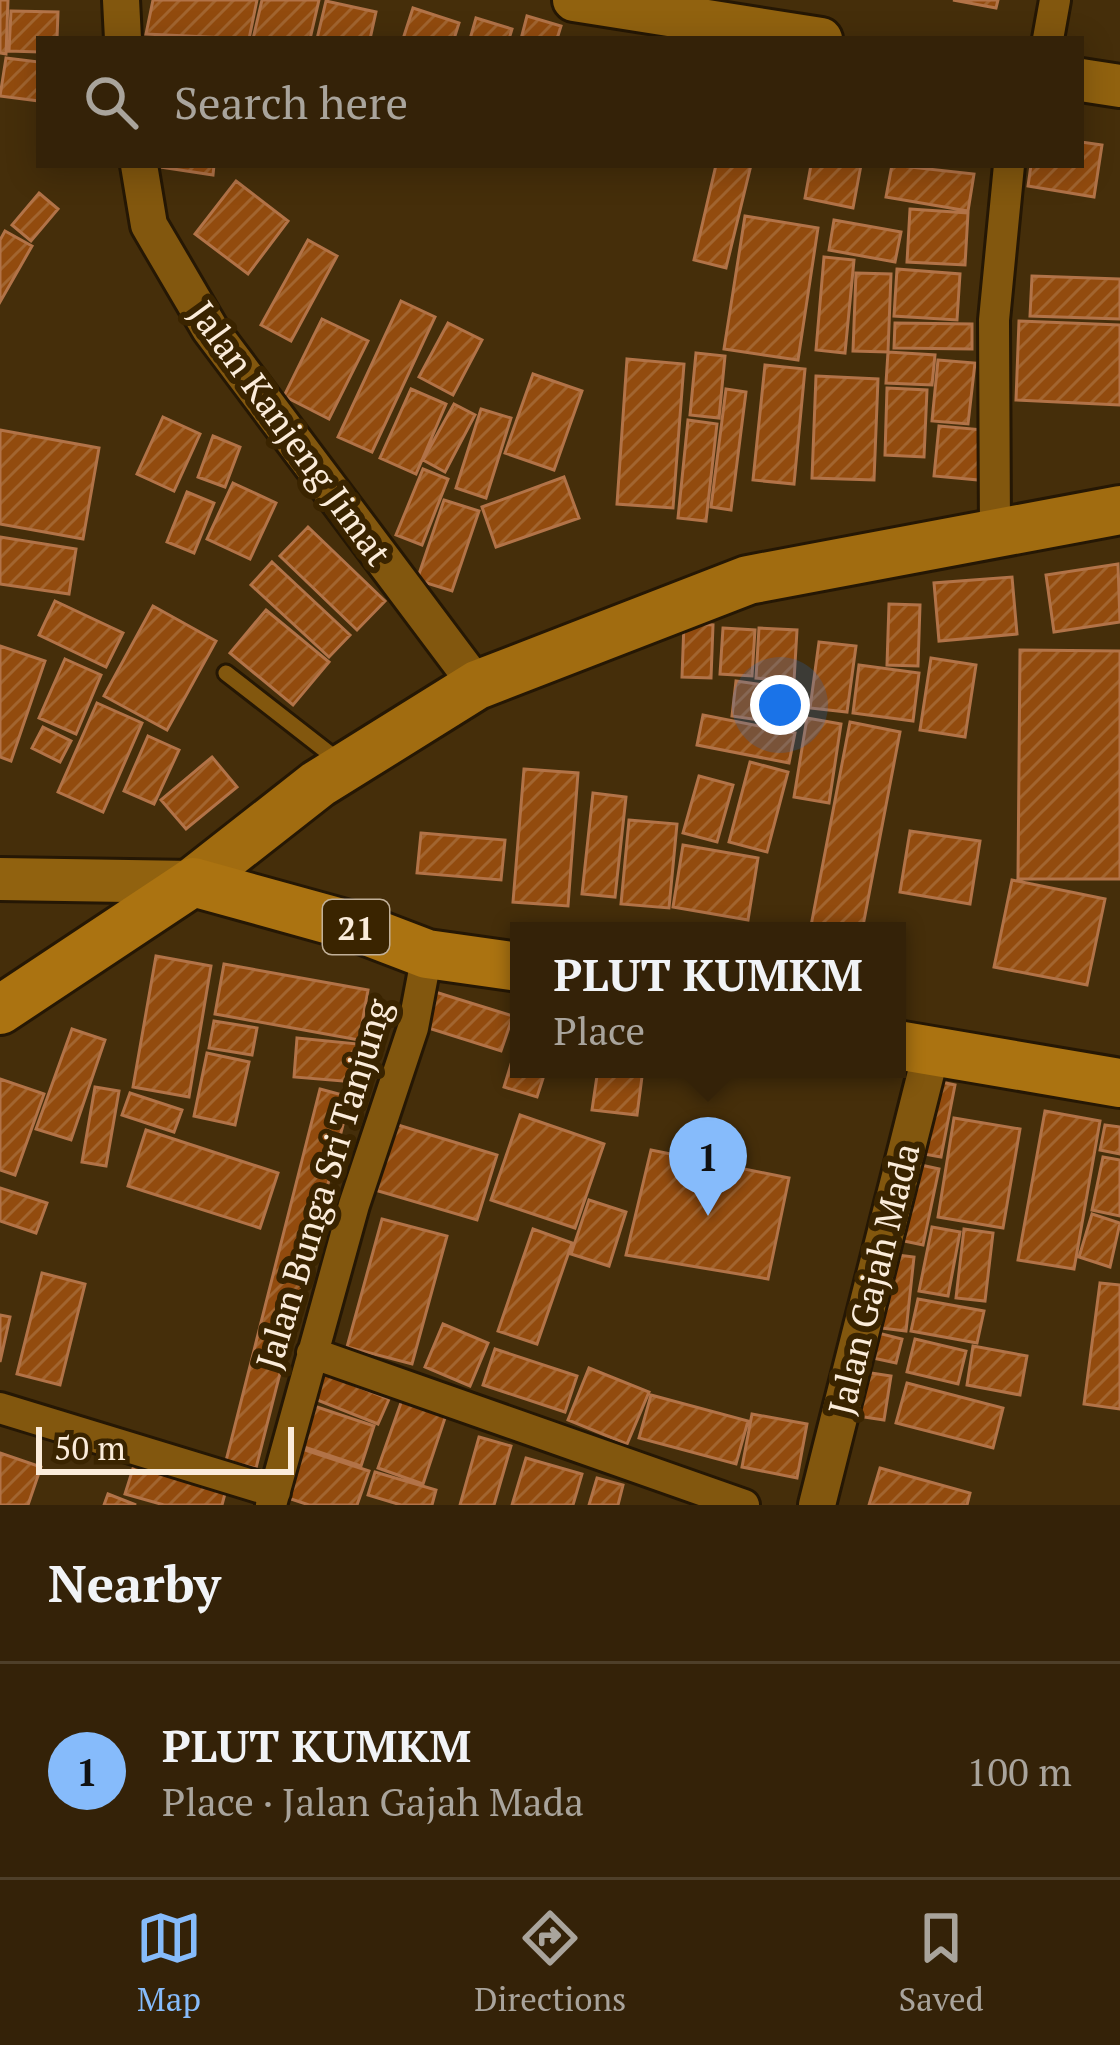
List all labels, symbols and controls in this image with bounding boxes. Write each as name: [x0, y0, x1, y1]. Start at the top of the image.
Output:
search box: [36, 36, 1084, 168]
icon: search: [78, 69, 144, 135]
text: Search here: [174, 72, 408, 132]
street label: Jalan Kanjeng Jimat: [179, 291, 403, 575]
your location: [750, 675, 810, 735]
road number: 21: [323, 900, 389, 954]
popup: [510, 922, 906, 1078]
text: PLUT KUMKM: [553, 944, 863, 1004]
street label: Jalan Bunga Sri Tanjung: [244, 992, 402, 1375]
text: Place: [553, 1004, 645, 1056]
pin: 1: [669, 1117, 747, 1216]
street label: Jalan Gajah Mada: [817, 1138, 929, 1420]
scale bar: [36, 1421, 294, 1474]
text: 50 m: [54, 1426, 126, 1469]
text: Nearby: [48, 1549, 221, 1617]
text: PLUT KUMKM: [162, 1715, 471, 1775]
text: 1: [76, 1745, 98, 1797]
text: 100 m: [967, 1745, 1072, 1797]
text: Place · Jalan Gajah Mada: [162, 1775, 584, 1827]
tab: Map: [136, 1905, 202, 2020]
tab: Directions: [474, 1905, 626, 2020]
tab: Saved: [899, 1905, 984, 2020]

